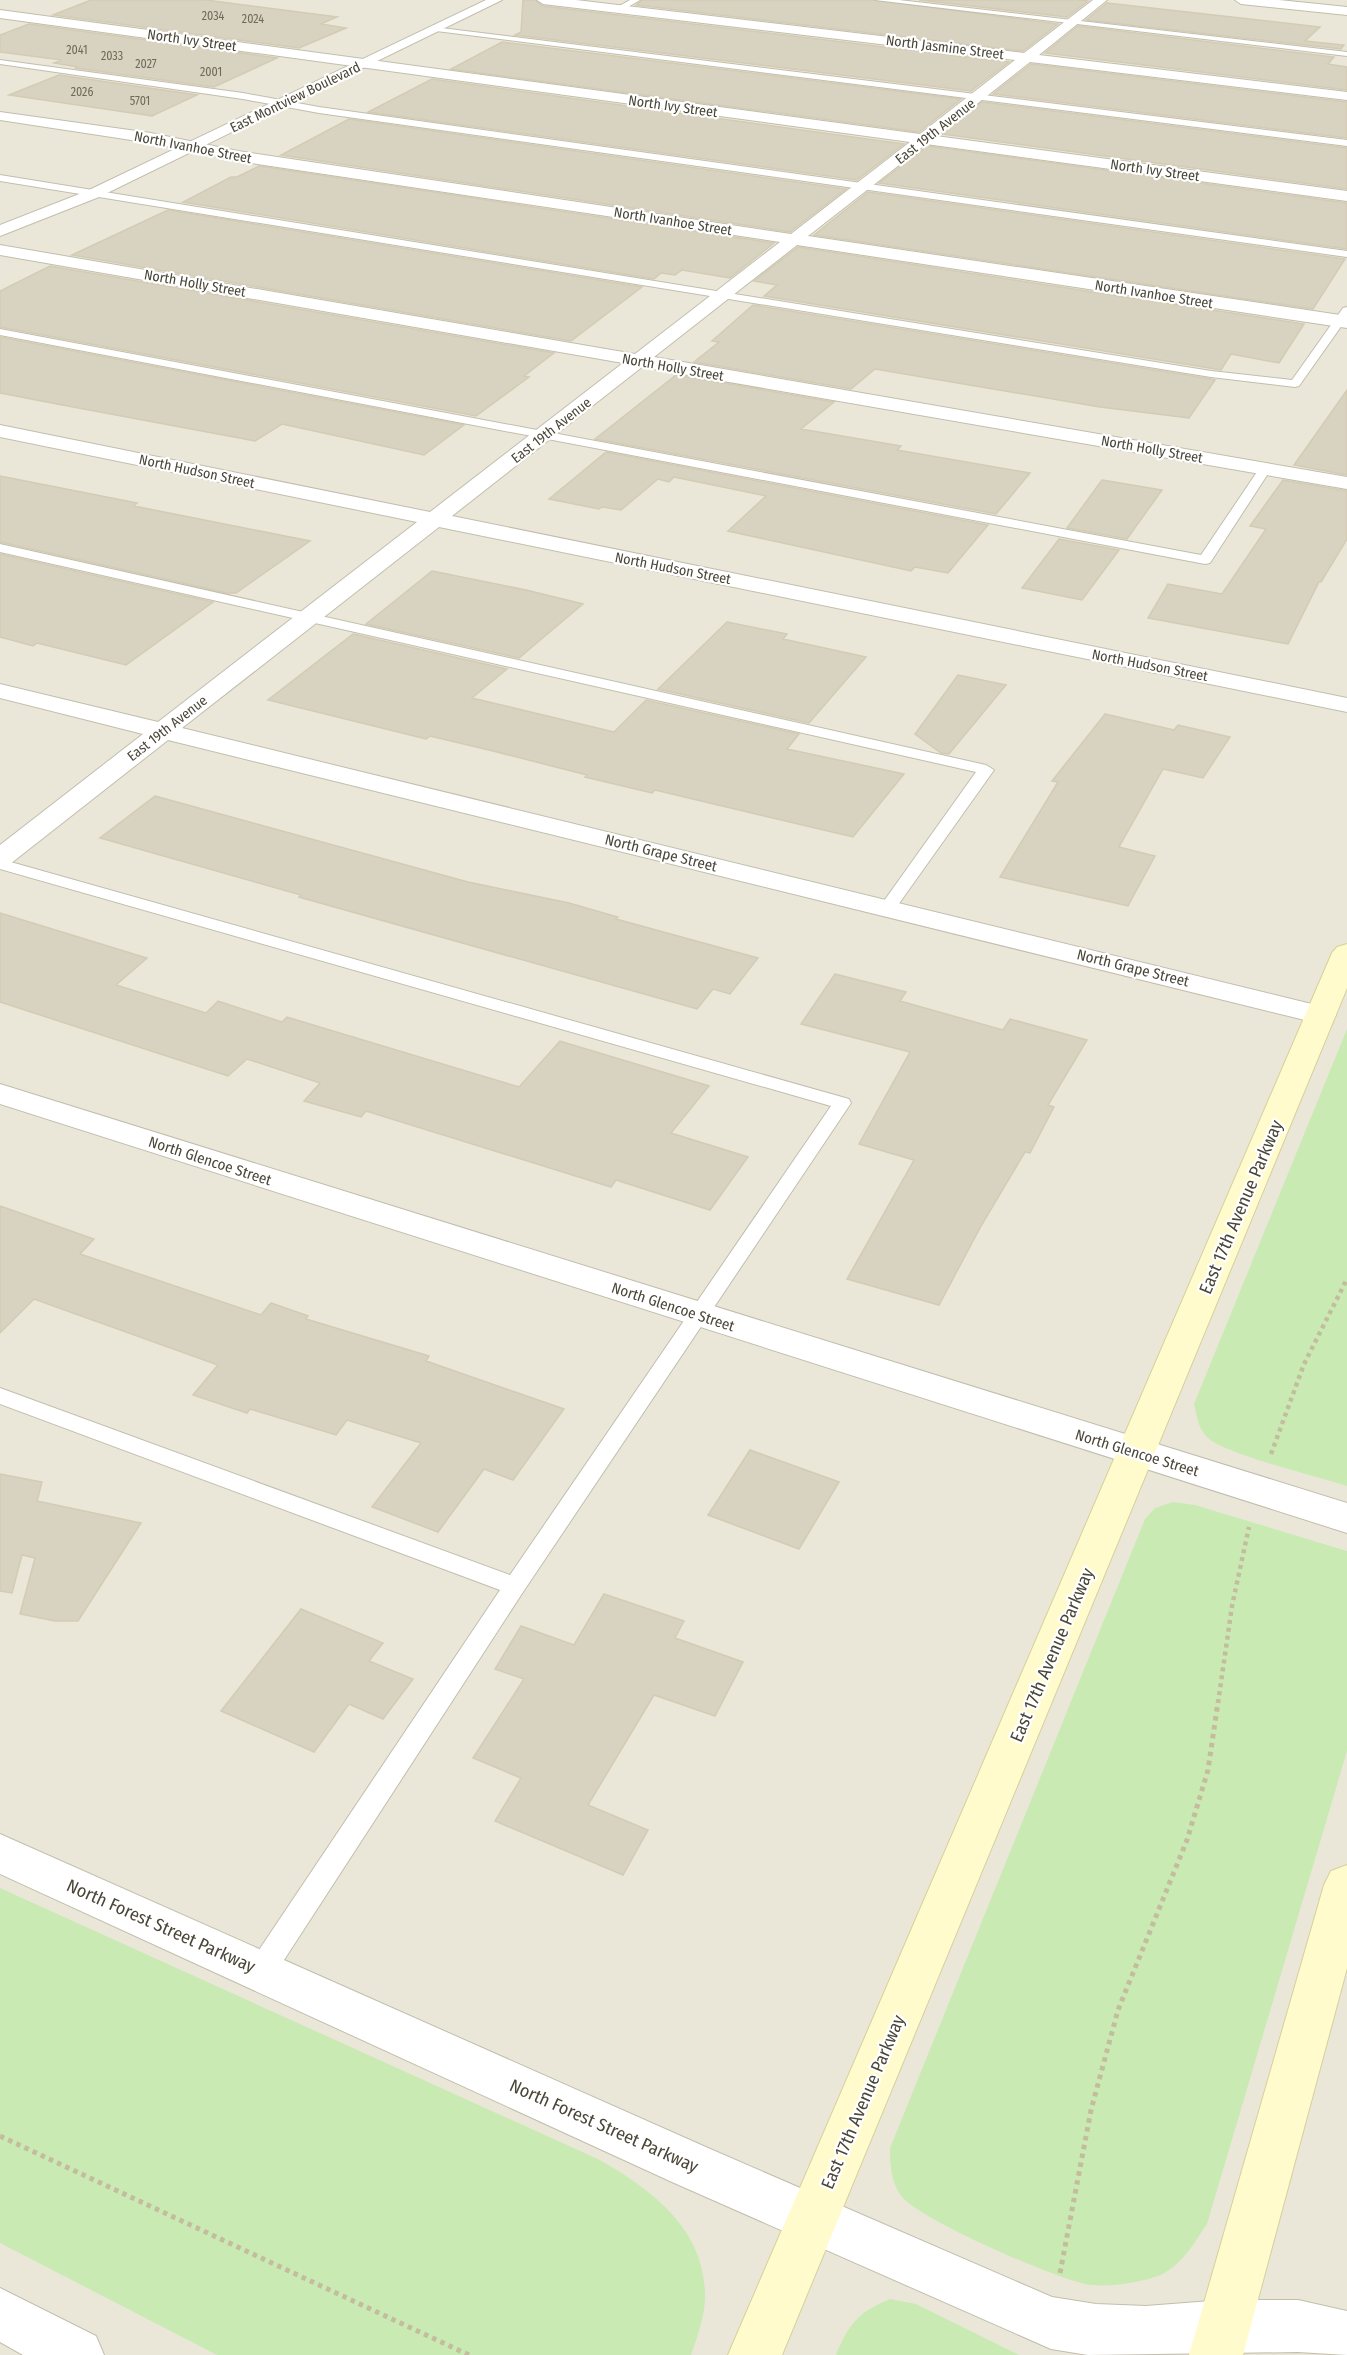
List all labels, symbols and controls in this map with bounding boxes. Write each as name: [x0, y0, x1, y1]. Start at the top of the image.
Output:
house number: 2034: [202, 9, 224, 23]
house number: 2024: [242, 12, 264, 26]
street label: North Ivy Street: [146, 26, 238, 55]
street label: North Jasmine Street: [885, 32, 1005, 63]
house number: 2041: [66, 43, 88, 57]
house number: 2033: [101, 49, 123, 63]
house number: 2027: [135, 57, 157, 71]
street label: East Montview Boulevard: [227, 58, 363, 136]
house number: 2001: [200, 65, 222, 79]
house number: 2026: [71, 85, 93, 99]
street label: North Ivy Street: [627, 92, 719, 121]
house number: 5701: [130, 94, 150, 108]
street label: East 19th Avenue: [892, 95, 979, 168]
street label: North Ivanhoe Street: [133, 128, 253, 167]
street label: North Ivy Street: [1109, 156, 1201, 185]
street label: North Ivanhoe Street: [613, 204, 734, 239]
street label: North Holly Street: [143, 266, 248, 301]
street label: North Ivanhoe Street: [1094, 277, 1215, 312]
street label: North Holly Street: [621, 350, 726, 385]
street label: East 19th Avenue: [508, 394, 595, 467]
street label: North Holly Street: [1100, 432, 1205, 467]
street label: North Hudson Street: [138, 451, 257, 492]
street label: North Hudson Street: [613, 549, 733, 588]
street label: North Hudson Street: [1090, 646, 1210, 685]
street label: East 19th Avenue: [124, 692, 211, 765]
street label: North Grape Street: [603, 830, 719, 876]
street label: North Grape Street: [1075, 945, 1191, 991]
street label: East 17th Avenue Parkway: [1194, 1117, 1288, 1297]
street label: North Glencoe Street: [146, 1133, 274, 1189]
street label: North Glencoe Street: [609, 1279, 737, 1335]
street label: North Glencoe Street: [1073, 1426, 1201, 1480]
street label: East 17th Avenue Parkway: [1005, 1565, 1099, 1745]
street label: North Forest Street Parkway: [63, 1874, 259, 1978]
street label: East 17th Avenue Parkway: [816, 2012, 910, 2192]
street label: North Forest Street Parkway: [506, 2074, 702, 2178]

